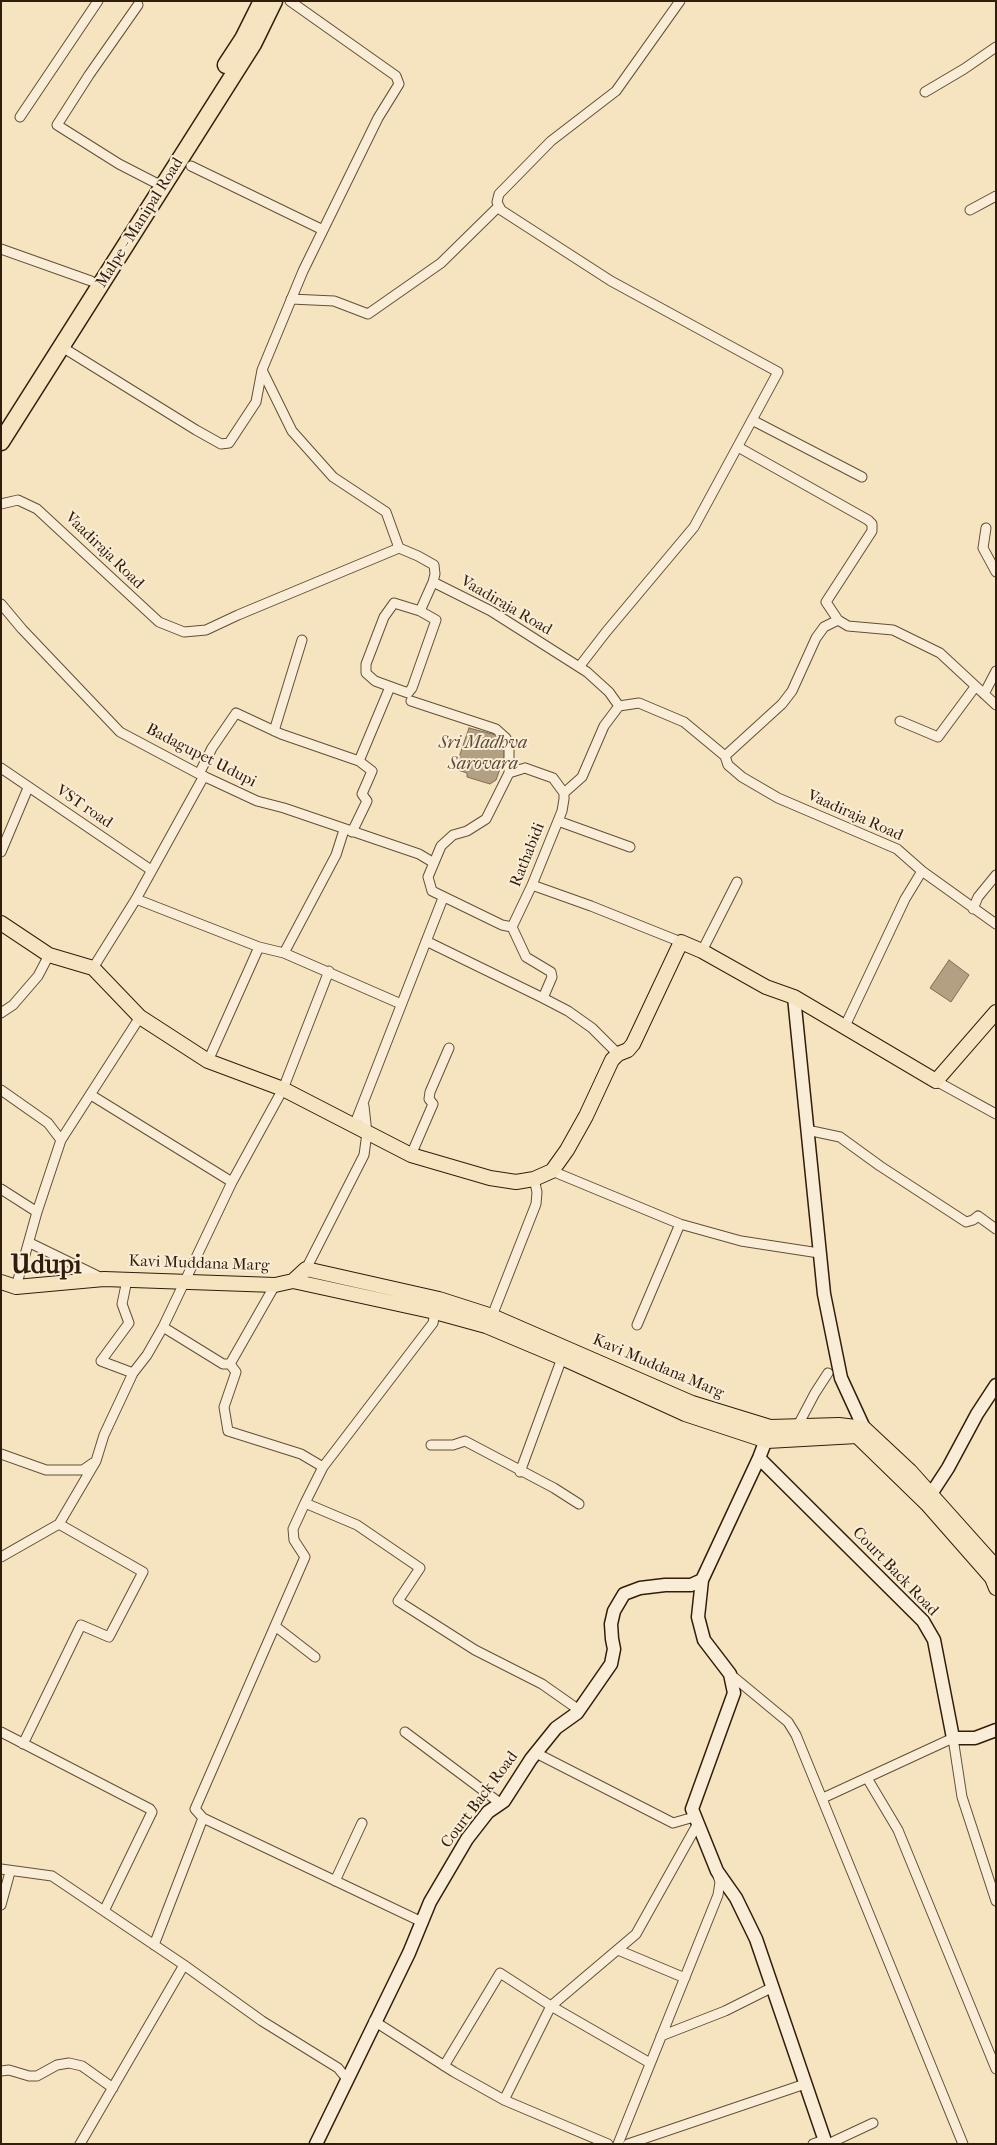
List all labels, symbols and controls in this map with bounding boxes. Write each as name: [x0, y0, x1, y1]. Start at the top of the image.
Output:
street label: Malpe - Manipal Road: [92, 154, 188, 292]
street label: Vaadiraja Road: [61, 509, 147, 593]
street label: Vaadiraja Road: [457, 572, 555, 640]
street label: Badagupet Udupi: [143, 720, 259, 792]
water label: Sri Madhva Sarovara: [439, 733, 527, 776]
street label: VST road: [52, 781, 116, 833]
street label: Vaadiraja Road: [804, 786, 906, 846]
street label: Rathabidi: [506, 820, 550, 890]
district label: Udupi: [11, 1251, 81, 1283]
street label: Kavi Muddana Marg: [128, 1252, 270, 1276]
street label: Kavi Muddana Marg: [589, 1331, 727, 1403]
street label: Court Back Road: [848, 1524, 942, 1620]
street label: Court Back Road: [437, 1748, 523, 1852]

